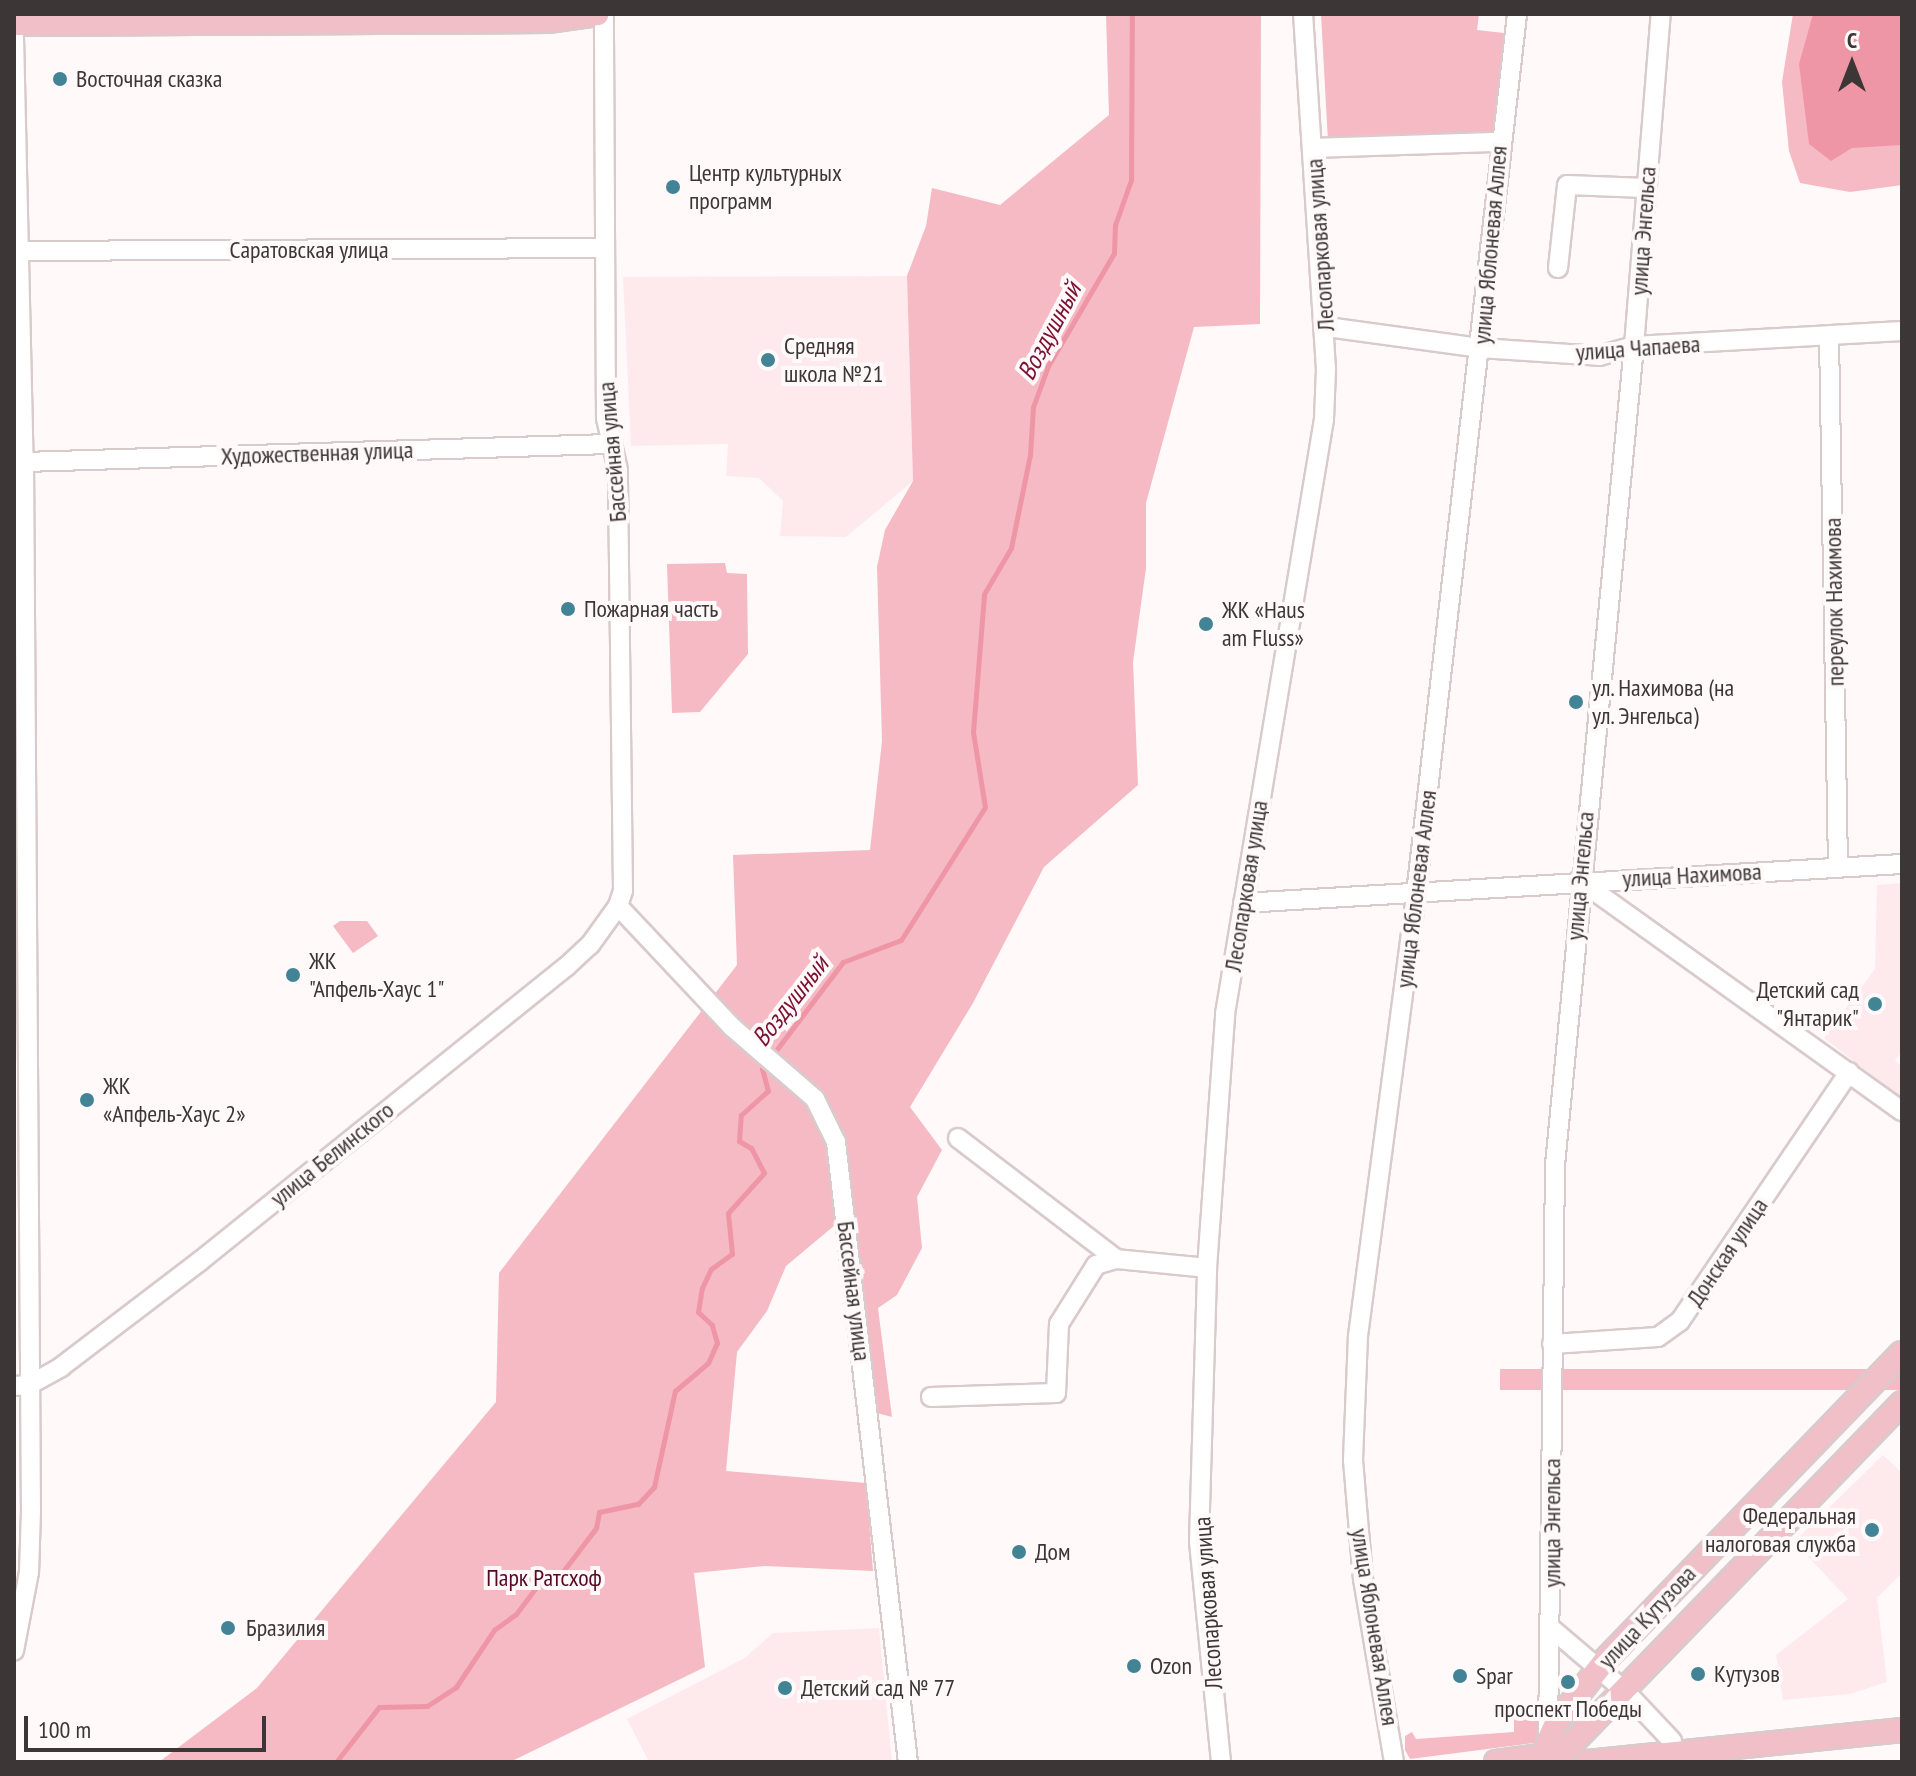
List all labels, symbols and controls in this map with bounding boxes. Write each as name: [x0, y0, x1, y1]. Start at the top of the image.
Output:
north arrow: [1812, 24, 1892, 104]
text: С: [1847, 26, 1857, 54]
place label: Восточная сказка: [76, 65, 222, 93]
marker: Восточная сказка: [51, 70, 69, 88]
street label: улица Яблоневая Аллея: [1467, 144, 1513, 346]
street label: Лесопарковая улица: [1300, 158, 1340, 332]
place label: Центр культурных программ: [689, 159, 842, 215]
street label: улица Энгельса: [1624, 166, 1662, 296]
marker: Центр культурных программ: [664, 178, 682, 196]
street label: Саратовская улица: [229, 236, 389, 264]
water label: Воздушный: [1010, 277, 1088, 385]
street label: улица Чапаева: [1575, 329, 1701, 367]
place label: Средняя школа №21: [784, 332, 884, 388]
marker: Средняя школа №21: [759, 351, 777, 369]
street label: Бассейная улица: [592, 381, 632, 523]
street label: Художественная улица: [220, 435, 414, 471]
street label: переулок Нахимова: [1818, 517, 1850, 687]
place label: Пожарная часть: [584, 595, 718, 623]
place label: ЖК «Haus am Fluss»: [1222, 596, 1305, 652]
marker: Пожарная часть: [559, 600, 577, 618]
marker: ЖК «Haus am Fluss»: [1197, 615, 1215, 633]
place label: ул. Нахимова (на ул. Энгельса): [1592, 674, 1736, 730]
marker: ул. Нахимова (на ул. Энгельса): [1567, 693, 1585, 711]
street label: улица Яблоневая Аллея: [1390, 788, 1442, 990]
street label: Лесопарковая улица: [1218, 798, 1274, 974]
street label: улица Энгельса: [1560, 810, 1600, 942]
street label: улица Нахимова: [1622, 857, 1762, 893]
place label: ЖК "Апфель-Хаус 1": [309, 947, 444, 1003]
water label: Воздушный: [745, 950, 835, 1052]
marker: ЖК "Апфель-Хаус 1": [284, 966, 302, 984]
place label: Детский сад "Янтарик": [1756, 976, 1859, 1032]
marker: Детский сад "Янтарик": [1866, 995, 1884, 1013]
place label: ЖК «Апфель-Хаус 2»: [103, 1072, 245, 1128]
marker: ЖК «Апфель-Хаус 2»: [78, 1091, 96, 1109]
street label: улица Белинского: [264, 1095, 400, 1213]
street label: Донская улица: [1680, 1192, 1774, 1312]
street label: Бассейная улица: [831, 1219, 877, 1363]
street label: улица Энгельса: [1538, 1459, 1566, 1587]
place label: Федеральная налоговая служба: [1705, 1502, 1856, 1558]
street label: Лесопарковая улица: [1188, 1516, 1228, 1690]
marker: Федеральная налоговая служба: [1863, 1521, 1881, 1539]
street label: улица Яблоневая Аллея: [1345, 1526, 1405, 1728]
place label: Дом: [1035, 1538, 1070, 1566]
marker: Дом: [1010, 1543, 1028, 1561]
street label: улица Кутузова: [1592, 1560, 1702, 1674]
park label: Парк Ратсхоф: [486, 1564, 602, 1592]
place label: Бразилия: [246, 1614, 325, 1642]
marker: Бразилия: [217, 1617, 239, 1639]
place label: Ozon: [1150, 1652, 1192, 1680]
marker: Ozon: [1125, 1657, 1143, 1675]
place label: Кутузов: [1714, 1660, 1780, 1688]
place label: Spar: [1476, 1662, 1513, 1690]
marker: Кутузов: [1689, 1665, 1707, 1683]
marker: Spar: [1451, 1667, 1469, 1685]
marker: проспект Победы: [1559, 1673, 1577, 1691]
place label: Детский сад № 77: [801, 1674, 955, 1702]
marker: Детский сад № 77: [776, 1679, 794, 1697]
place label: проспект Победы: [1494, 1695, 1642, 1723]
scale bar: [28, 1700, 270, 1750]
text: 100 m: [38, 1714, 91, 1745]

